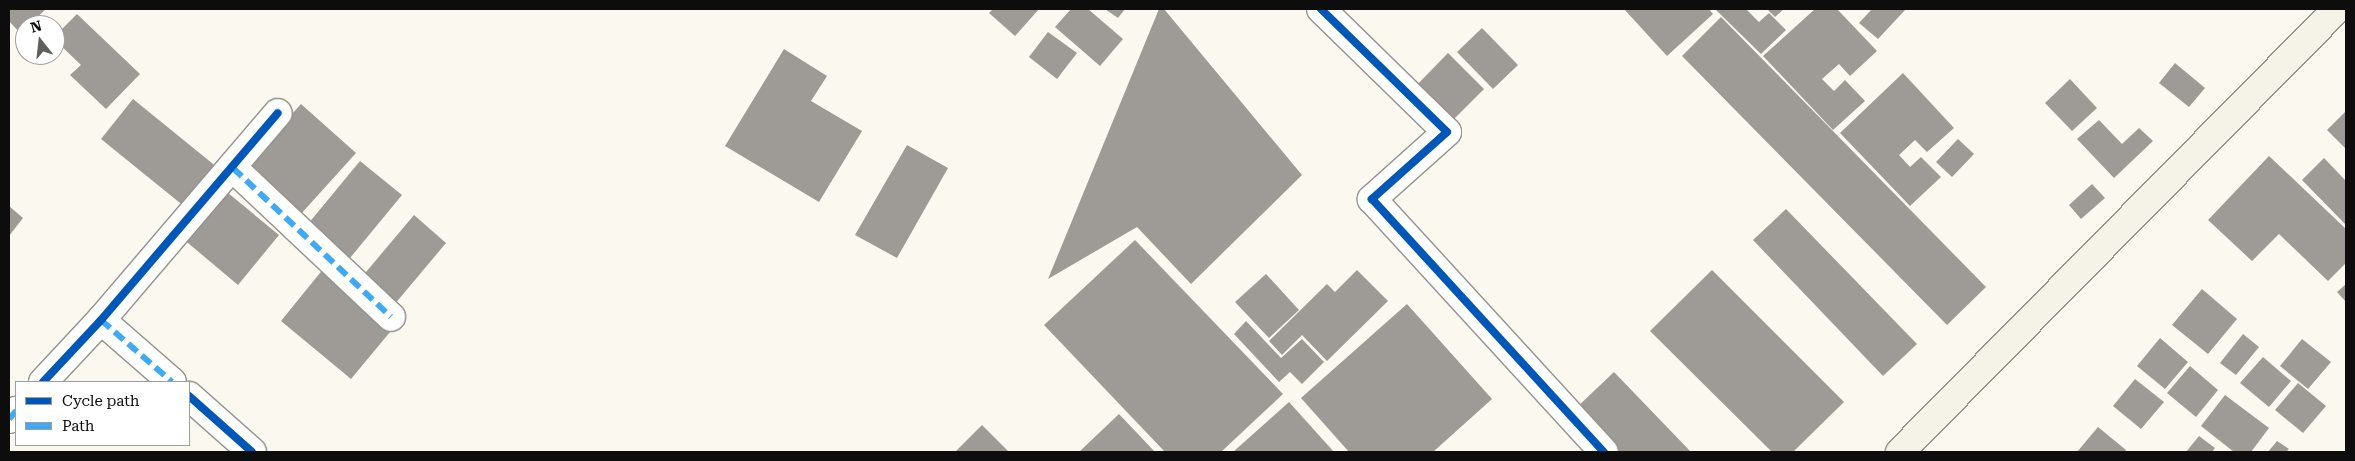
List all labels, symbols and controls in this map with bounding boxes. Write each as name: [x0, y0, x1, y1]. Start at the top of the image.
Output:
north arrow: [15, 15, 65, 65]
text: N: [29, 17, 44, 36]
legend: [15, 381, 190, 446]
text: Cycle path: [62, 392, 139, 410]
text: Path: [62, 417, 95, 435]

